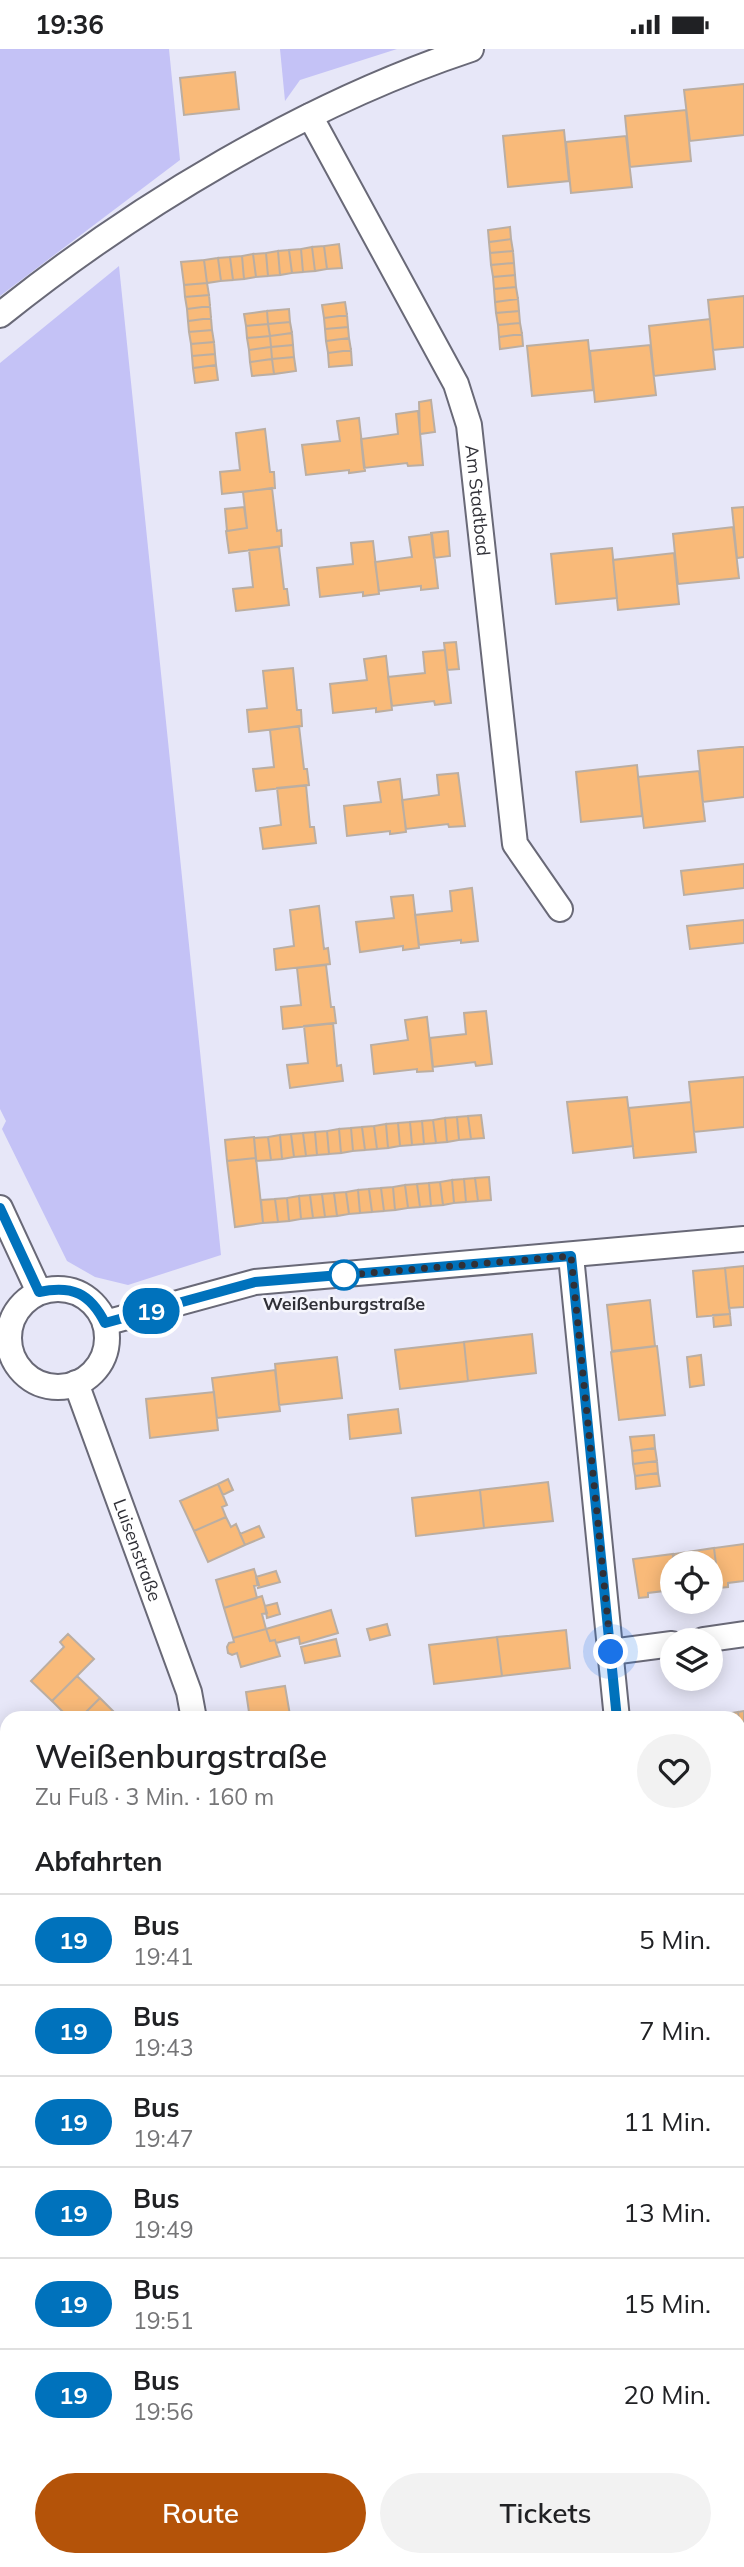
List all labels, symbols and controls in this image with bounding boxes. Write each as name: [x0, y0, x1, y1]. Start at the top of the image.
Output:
text: 19:36: [35, 8, 104, 41]
street label: Am Stadtbad: [460, 444, 495, 557]
marker: Weißenburgstraße: [329, 1260, 359, 1290]
line badge: 19: [120, 1288, 182, 1334]
place label: Weißenburgstraße: [263, 1292, 425, 1315]
text: 19: [137, 1296, 165, 1326]
street label: Luisenstraße: [108, 1496, 167, 1604]
map controls: [660, 1551, 723, 1691]
button: locate: [660, 1551, 723, 1614]
button: layers: [660, 1628, 723, 1691]
your location: [593, 1634, 628, 1669]
button: heart: [637, 1734, 711, 1808]
text: Weißenburgstraße: [35, 1735, 327, 1776]
text: Zu Fuß · 3 Min. · 160 m: [35, 1782, 274, 1811]
text: Abfahrten: [35, 1845, 162, 1878]
text: Bus: [133, 1909, 179, 1942]
text: 5 Min.: [639, 1923, 711, 1956]
text: 19: [59, 1925, 88, 1955]
text: 19:41: [133, 1942, 193, 1971]
text: Bus: [133, 2000, 179, 2033]
text: 7 Min.: [639, 2014, 711, 2047]
text: 19: [59, 2016, 88, 2046]
text: 19:43: [133, 2033, 193, 2062]
text: Bus: [133, 2091, 179, 2124]
text: 11 Min.: [623, 2105, 711, 2138]
text: 19: [59, 2107, 88, 2137]
text: 19:47: [133, 2124, 193, 2153]
text: Bus: [133, 2182, 179, 2215]
text: 13 Min.: [623, 2196, 711, 2229]
text: 19: [59, 2198, 88, 2228]
text: 19:49: [133, 2215, 193, 2244]
text: Bus: [133, 2273, 179, 2306]
text: 15 Min.: [623, 2287, 711, 2320]
text: 19: [59, 2289, 88, 2319]
text: 19:51: [133, 2306, 193, 2335]
text: Bus: [133, 2364, 179, 2397]
text: 20 Min.: [623, 2378, 711, 2411]
text: 19: [59, 2380, 88, 2410]
text: 19:56: [133, 2397, 193, 2426]
button: Route: [35, 2473, 366, 2553]
button: Tickets: [380, 2473, 711, 2553]

